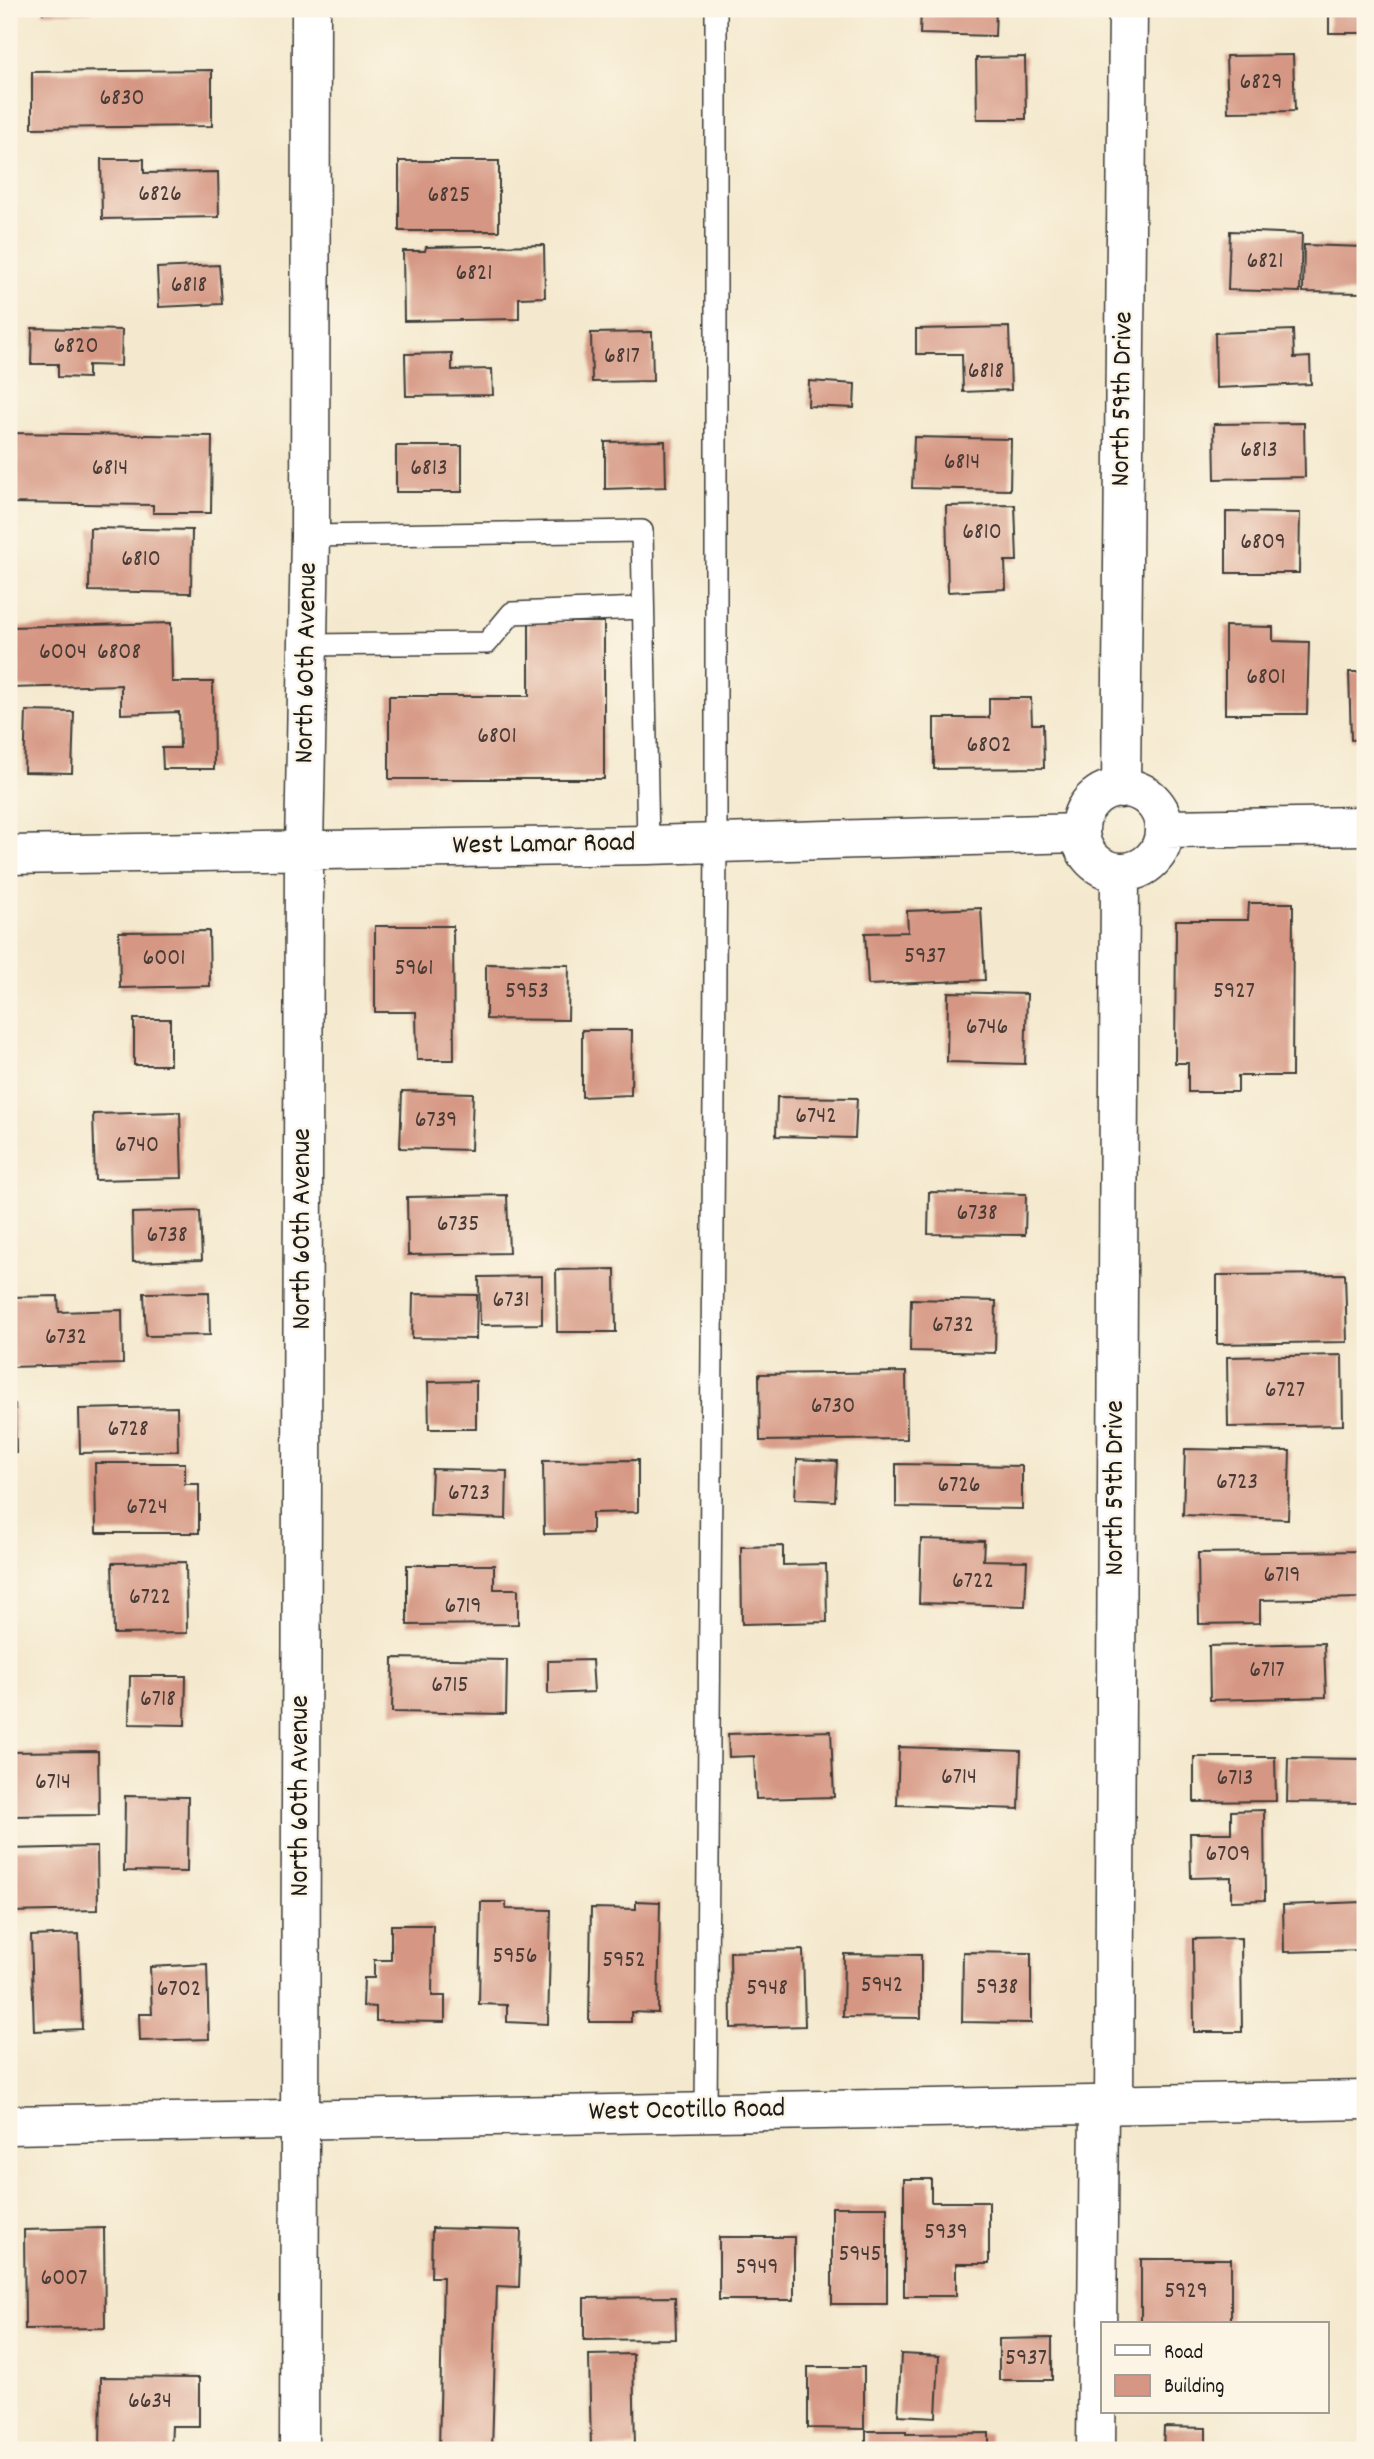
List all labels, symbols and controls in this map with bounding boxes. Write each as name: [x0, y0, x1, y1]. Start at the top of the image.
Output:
house number: 6829: [1240, 66, 1282, 100]
house number: 6830: [99, 82, 145, 116]
house number: 6826: [138, 178, 182, 212]
house number: 6825: [428, 179, 470, 213]
house number: 6821: [1246, 245, 1284, 279]
house number: 6821: [455, 257, 493, 291]
house number: 6818: [171, 269, 207, 303]
street label: North 59th Drive: [1102, 311, 1146, 487]
house number: 6820: [54, 330, 98, 364]
house number: 6817: [604, 340, 640, 374]
house number: 6818: [968, 355, 1004, 389]
house number: 6813: [1240, 434, 1278, 468]
house number: 6814: [944, 446, 980, 480]
house number: 6814: [92, 452, 128, 486]
house number: 6813: [410, 452, 448, 486]
house number: 6810: [962, 516, 1002, 550]
house number: 6809: [1240, 526, 1286, 560]
house number: 6810: [121, 543, 161, 577]
street label: North 60th Avenue: [286, 562, 330, 764]
house number: 6004: [39, 636, 87, 670]
house number: 6808: [97, 636, 141, 670]
house number: 6801: [1246, 661, 1286, 695]
house number: 6801: [477, 720, 517, 754]
house number: 6802: [967, 729, 1011, 763]
street label: West Lamar Road: [452, 824, 636, 868]
house number: 5937: [904, 940, 946, 974]
house number: 6001: [142, 942, 186, 976]
house number: 5961: [394, 952, 434, 986]
house number: 5953: [505, 975, 549, 1009]
house number: 5927: [1213, 975, 1255, 1009]
house number: 6746: [966, 1011, 1008, 1045]
house number: 6742: [795, 1100, 837, 1134]
house number: 6739: [415, 1104, 457, 1138]
street label: North 60th Avenue: [284, 1128, 324, 1330]
house number: 6740: [115, 1129, 159, 1163]
house number: 6738: [956, 1197, 998, 1231]
house number: 6735: [437, 1208, 479, 1242]
house number: 6738: [146, 1219, 188, 1253]
house number: 6731: [493, 1284, 529, 1318]
house number: 6732: [932, 1309, 974, 1343]
house number: 6732: [45, 1321, 87, 1355]
house number: 6727: [1265, 1374, 1305, 1408]
house number: 6730: [811, 1390, 855, 1424]
street label: North 59th Drive: [1097, 1400, 1137, 1576]
house number: 6728: [107, 1413, 149, 1447]
house number: 6723: [1216, 1466, 1258, 1500]
house number: 6726: [937, 1469, 981, 1503]
house number: 6723: [448, 1477, 490, 1511]
house number: 6724: [126, 1491, 168, 1525]
house number: 6719: [1263, 1559, 1301, 1593]
house number: 6722: [952, 1565, 994, 1599]
house number: 6722: [129, 1581, 171, 1615]
house number: 6719: [444, 1590, 482, 1624]
house number: 6717: [1249, 1654, 1285, 1688]
house number: 6715: [431, 1669, 469, 1703]
house number: 6718: [140, 1683, 176, 1717]
street label: North 60th Avenue: [282, 1695, 322, 1897]
house number: 6714: [941, 1761, 977, 1795]
house number: 6713: [1217, 1762, 1253, 1796]
house number: 6714: [35, 1766, 71, 1800]
house number: 6709: [1205, 1838, 1251, 1872]
house number: 5956: [493, 1940, 537, 1974]
house number: 5952: [602, 1944, 646, 1978]
house number: 5942: [861, 1969, 903, 2003]
house number: 5938: [976, 1971, 1018, 2005]
house number: 5948: [746, 1972, 788, 2006]
house number: 6702: [157, 1973, 201, 2007]
street label: West Ocotillo Road: [588, 2090, 786, 2134]
house number: 5939: [924, 2216, 968, 2250]
house number: 5945: [838, 2238, 882, 2272]
house number: 5949: [735, 2251, 779, 2285]
house number: 6007: [40, 2262, 88, 2296]
house number: 5929: [1164, 2275, 1208, 2309]
legend: [1101, 2322, 1328, 2414]
text: Road: [1164, 2339, 1203, 2369]
house number: 5937: [1005, 2342, 1047, 2376]
text: Building: [1164, 2373, 1224, 2403]
house number: 6634: [128, 2385, 172, 2419]

